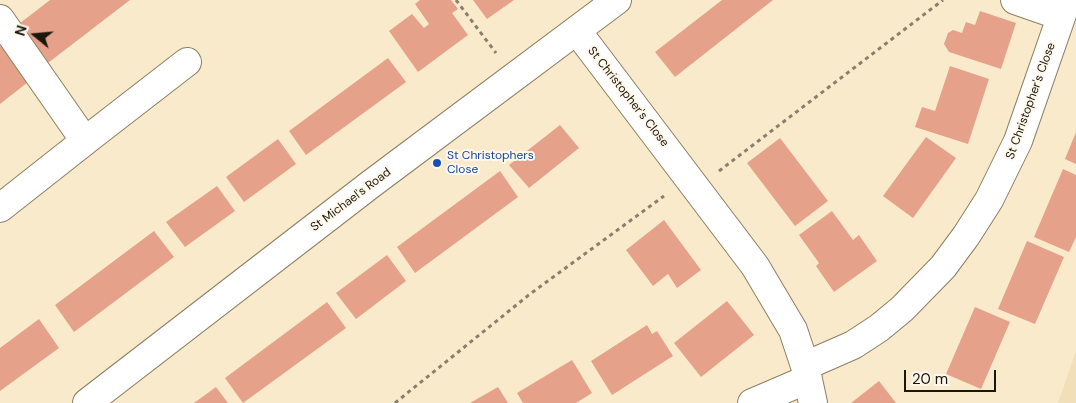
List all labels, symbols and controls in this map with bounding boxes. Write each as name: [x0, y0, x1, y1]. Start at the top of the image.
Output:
north arrow: [10, 10, 60, 60]
text: N: [11, 23, 31, 38]
street label: St Christopher's Close: [1003, 41, 1059, 161]
street label: St Christopher's Close: [584, 44, 672, 150]
place label: St Christophers Close: [447, 149, 534, 177]
marker: St Christophers Close: [431, 157, 443, 169]
street label: St Michael's Road: [308, 165, 394, 235]
scale bar: [906, 360, 998, 392]
text: 20 m: [912, 369, 948, 389]

